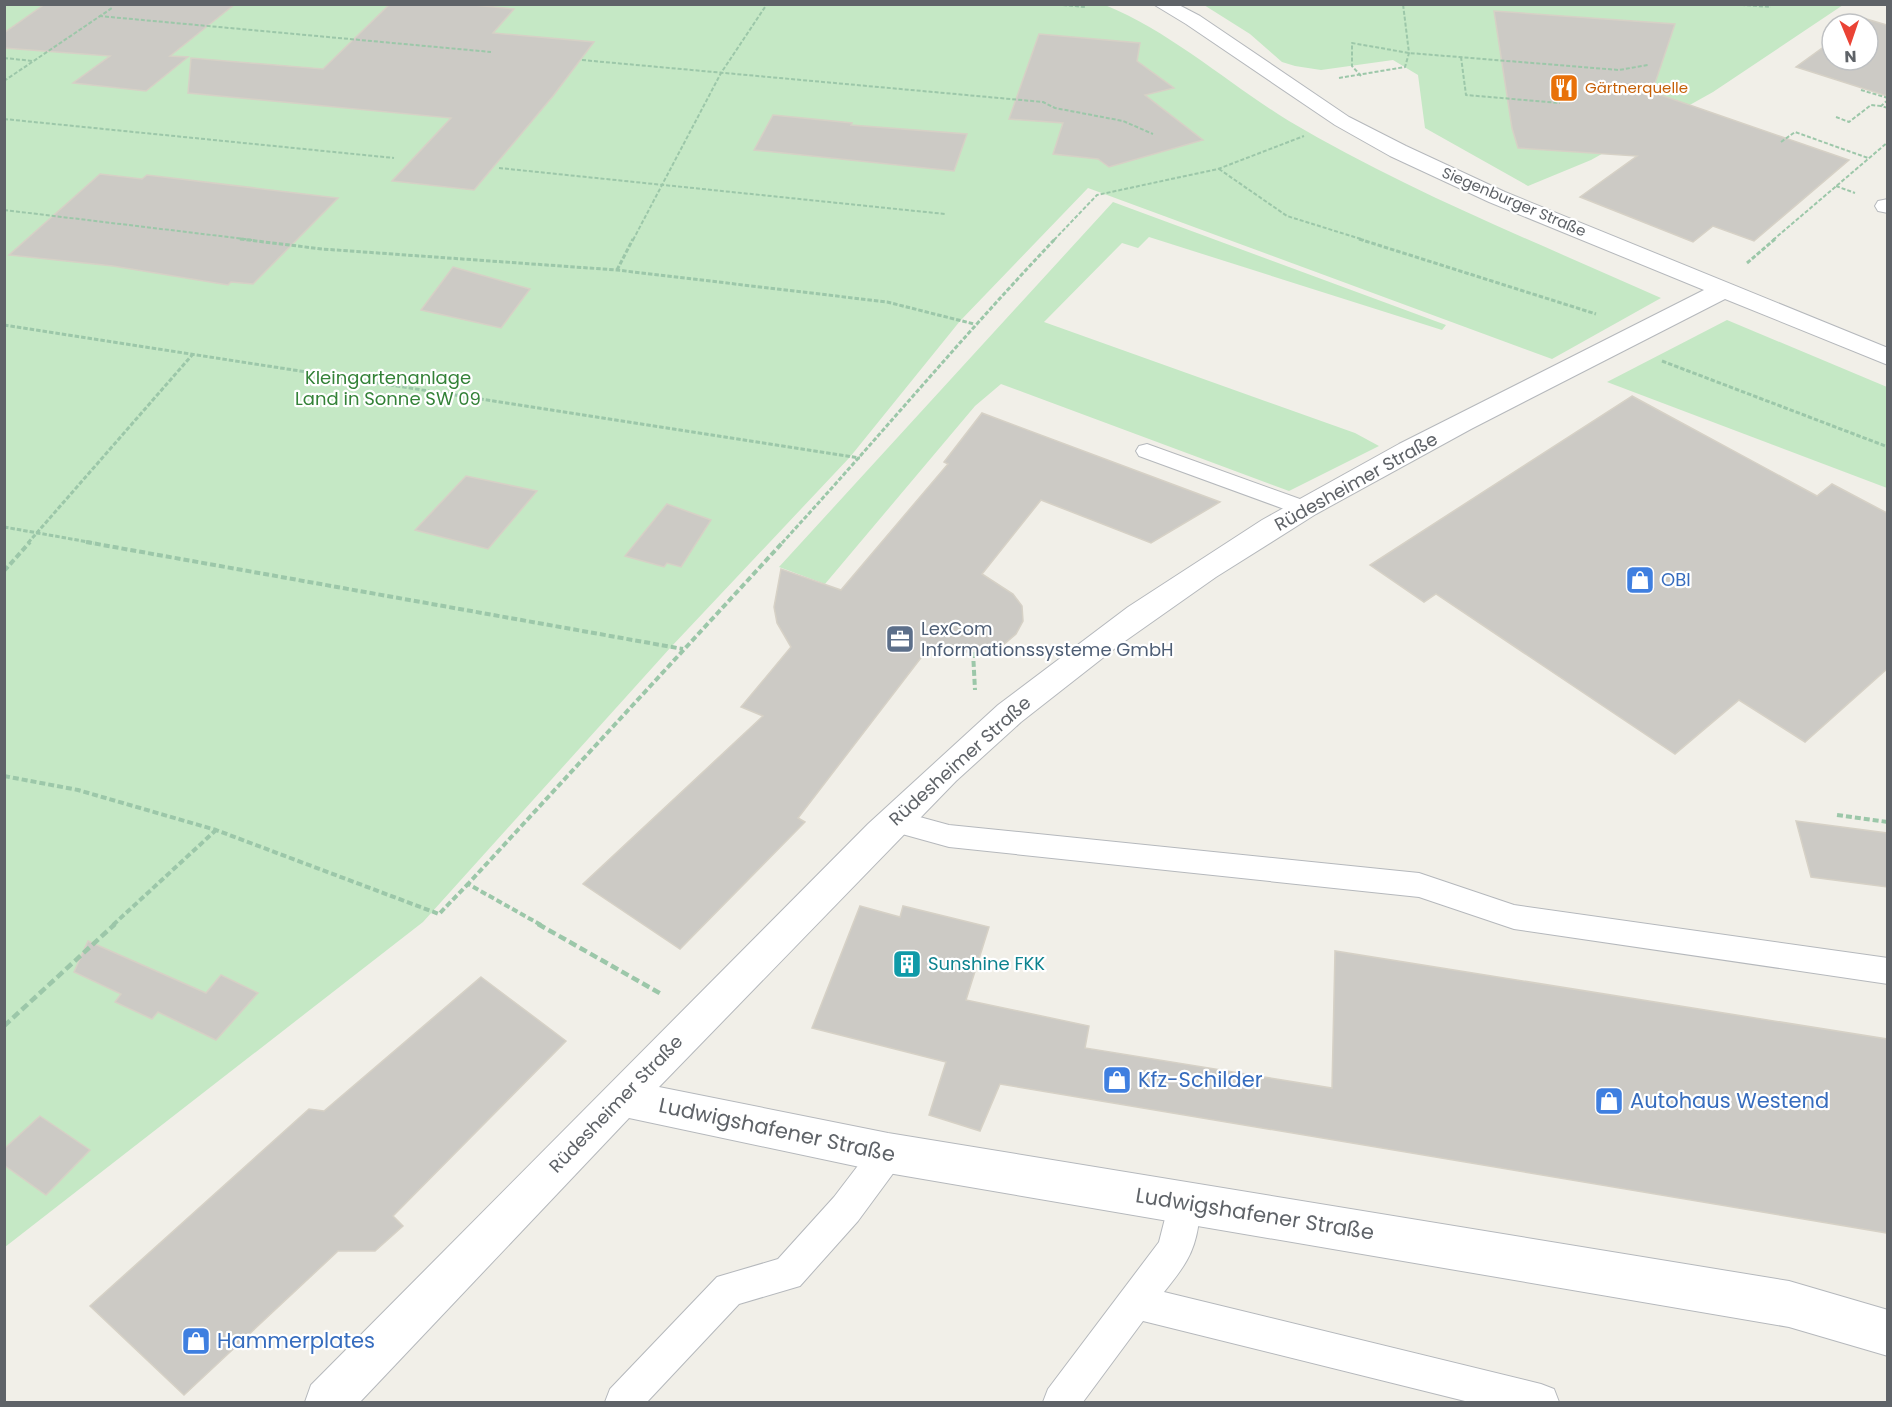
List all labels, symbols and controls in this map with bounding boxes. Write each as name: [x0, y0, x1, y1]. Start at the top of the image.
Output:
north arrow: [1820, 12, 1880, 72]
text: N: [1844, 45, 1857, 68]
restaurant icon: Gärtnerquelle: [1548, 72, 1580, 104]
place label: Gärtnerquelle: [1585, 77, 1688, 98]
street label: Siegenburger Straße: [1439, 162, 1590, 241]
park label: Kleingartenanlage Land in Sonne SW 09: [295, 365, 481, 411]
street label: Rüdesheimer Straße: [1270, 426, 1442, 537]
shop icon: OBI: [1624, 564, 1656, 596]
place label: OBI: [1661, 567, 1691, 592]
place label: LexCom Informationssysteme GmbH: [921, 616, 1174, 662]
office icon: LexCom Informationssysteme GmbH: [884, 623, 916, 655]
street label: Rüdesheimer Straße: [883, 690, 1036, 831]
building icon: Sunshine FKK: [891, 948, 923, 980]
place label: Sunshine FKK: [928, 951, 1045, 976]
street label: Rüdesheimer Straße: [543, 1029, 688, 1178]
shop icon: Kfz-Schilder: [1101, 1064, 1133, 1096]
place label: Kfz-Schilder: [1138, 1065, 1263, 1094]
shop icon: Autohaus Westend: [1593, 1085, 1625, 1117]
place label: Autohaus Westend: [1630, 1086, 1829, 1115]
street label: Ludwigshafener Straße: [656, 1090, 898, 1169]
street label: Ludwigshafener Straße: [1134, 1180, 1376, 1247]
shop icon: Hammerplates: [180, 1325, 212, 1357]
place label: Hammerplates: [217, 1326, 375, 1355]

